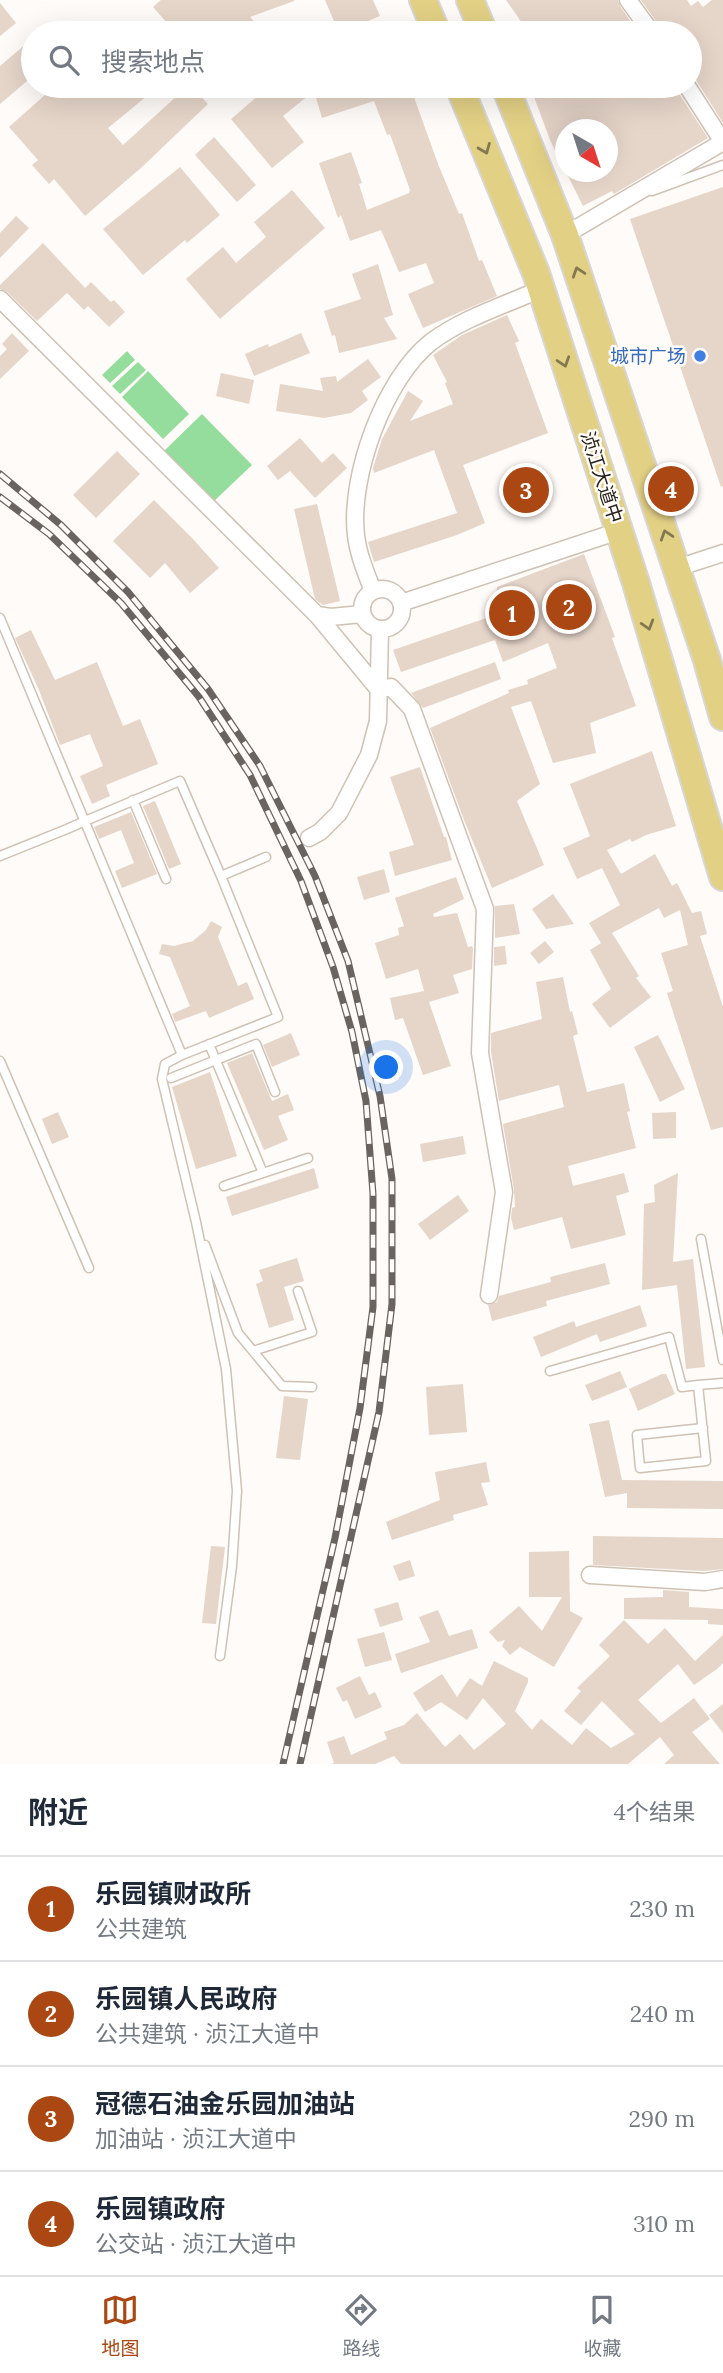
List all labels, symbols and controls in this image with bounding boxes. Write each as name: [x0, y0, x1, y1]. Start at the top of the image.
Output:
search box: [21, 21, 702, 98]
icon: search: [45, 41, 83, 79]
text: 搜索地点: [101, 45, 205, 78]
north arrow: [555, 119, 618, 182]
one-way arrow: [476, 142, 490, 154]
one-way arrow: [572, 267, 586, 279]
place label: 城市广场: [610, 344, 686, 368]
marker: 城市广场: [692, 348, 708, 364]
one-way arrow: [556, 355, 571, 367]
street label: 浈江大道中: [576, 428, 628, 526]
pin: 4: [648, 463, 694, 515]
pin: 3: [503, 464, 549, 516]
one-way arrow: [660, 529, 674, 541]
pin: 2: [546, 581, 592, 633]
pin: 1: [489, 587, 535, 639]
one-way arrow: [640, 619, 655, 631]
your location: [369, 1050, 403, 1084]
text: 附近: [28, 1793, 88, 1831]
text: 4个结果: [614, 1797, 695, 1826]
text: 乐园镇财政所: [95, 1877, 251, 1910]
text: 1: [46, 1894, 56, 1923]
text: 230 m: [629, 1894, 695, 1923]
text: 公共建筑: [95, 1914, 187, 1943]
text: 乐园镇人民政府: [95, 1982, 277, 2015]
text: 2: [45, 1999, 57, 2028]
text: 240 m: [630, 1999, 695, 2028]
text: 公共建筑 · 浈江大道中: [95, 2019, 320, 2048]
text: 冠德石油金乐园加油站: [95, 2087, 355, 2120]
text: 3: [45, 2104, 57, 2133]
text: 290 m: [628, 2104, 695, 2133]
text: 加油站 · 浈江大道中: [95, 2124, 297, 2153]
text: 乐园镇政府: [95, 2192, 225, 2225]
text: 4: [45, 2209, 57, 2238]
text: 310 m: [633, 2209, 695, 2238]
text: 公交站 · 浈江大道中: [95, 2229, 297, 2258]
tab: 地图: [101, 2291, 140, 2360]
tab: 路线: [342, 2291, 381, 2360]
tab: 收藏: [583, 2291, 622, 2360]

